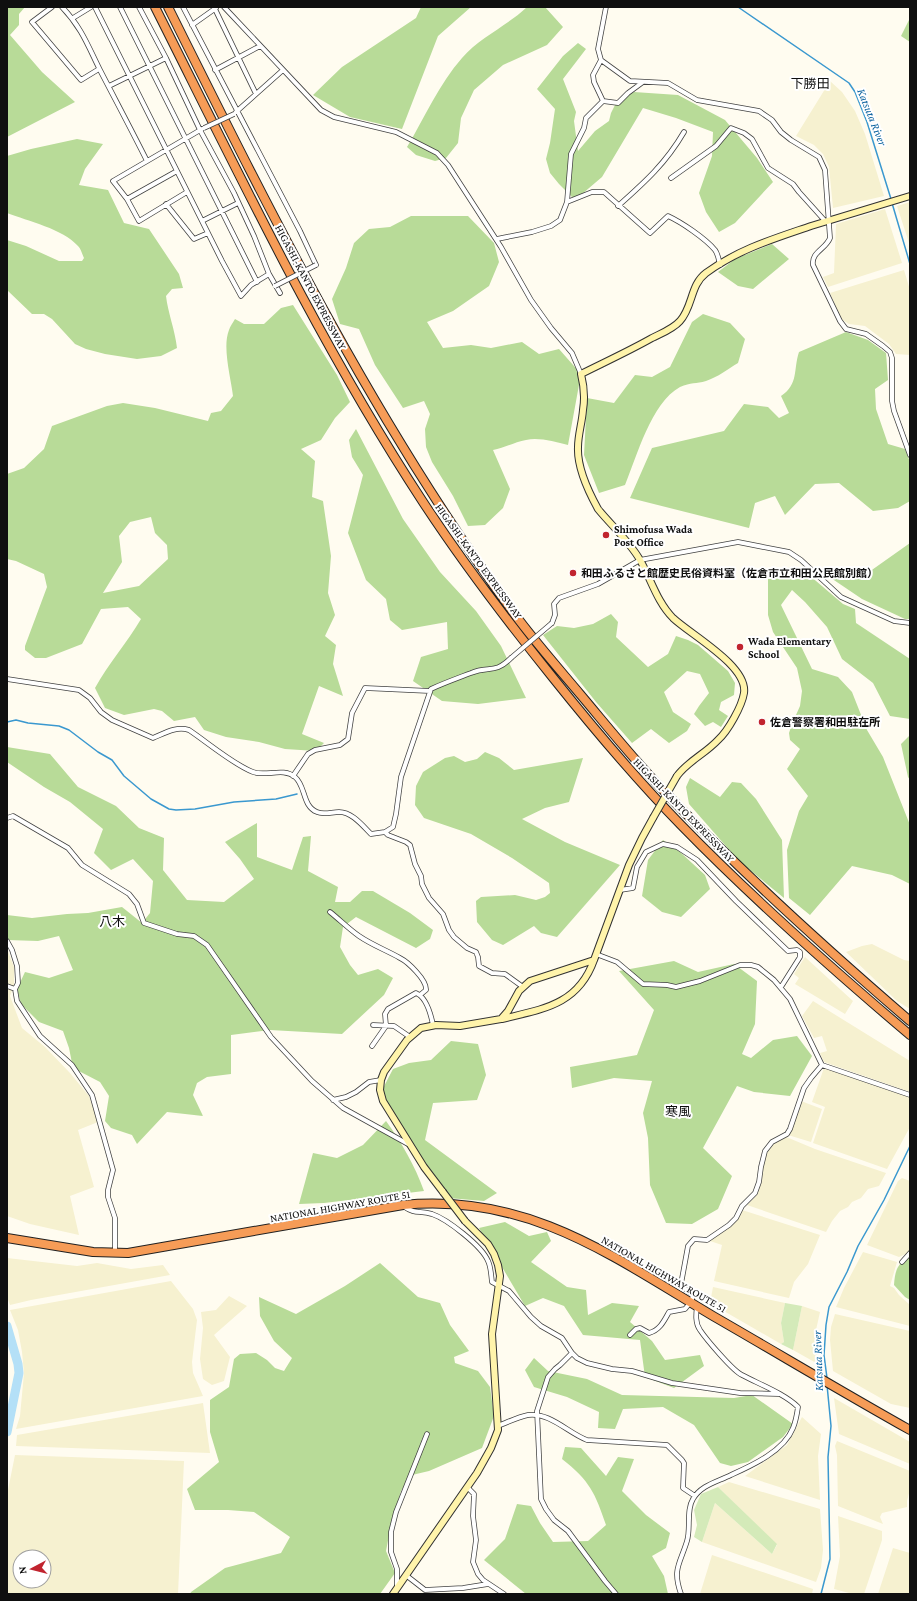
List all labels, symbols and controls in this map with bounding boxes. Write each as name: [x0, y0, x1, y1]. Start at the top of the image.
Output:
district label: 下勝田: [790, 76, 830, 91]
water label: Katsuta River: [854, 86, 890, 148]
street label: HIGASHI-KANTO EXPRESSWAY: [273, 223, 349, 352]
street label: HIGASHI-KANTO EXPRESSWAY: [433, 501, 525, 621]
place label: Shimofusa Wada Post Office: [614, 523, 693, 548]
marker: Shimofusa Wada Post Office: [601, 530, 611, 540]
place label: 和田ふるさと館歴史民俗資料室（佐倉市立和田公民館別館）: [581, 567, 878, 579]
marker: 和田ふるさと館歴史民俗資料室（佐倉市立和田公民館別館）: [568, 568, 578, 578]
place label: Wada Elementary School: [747, 635, 832, 660]
marker: Wada Elementary School: [735, 642, 745, 652]
place label: 佐倉警察署和田駐在所: [770, 716, 880, 728]
marker: 佐倉警察署和田駐在所: [757, 717, 767, 727]
street label: HIGASHI-KANTO EXPRESSWAY: [631, 756, 737, 864]
district label: 八木: [99, 914, 125, 929]
district label: 寒風: [665, 1104, 691, 1119]
street label: NATIONAL HIGHWAY ROUTE 51: [269, 1188, 411, 1224]
street label: NATIONAL HIGHWAY ROUTE 51: [599, 1233, 729, 1315]
water label: Katsuta River: [810, 1330, 826, 1392]
north arrow: [12, 1549, 52, 1589]
text: N: [16, 1565, 28, 1575]

